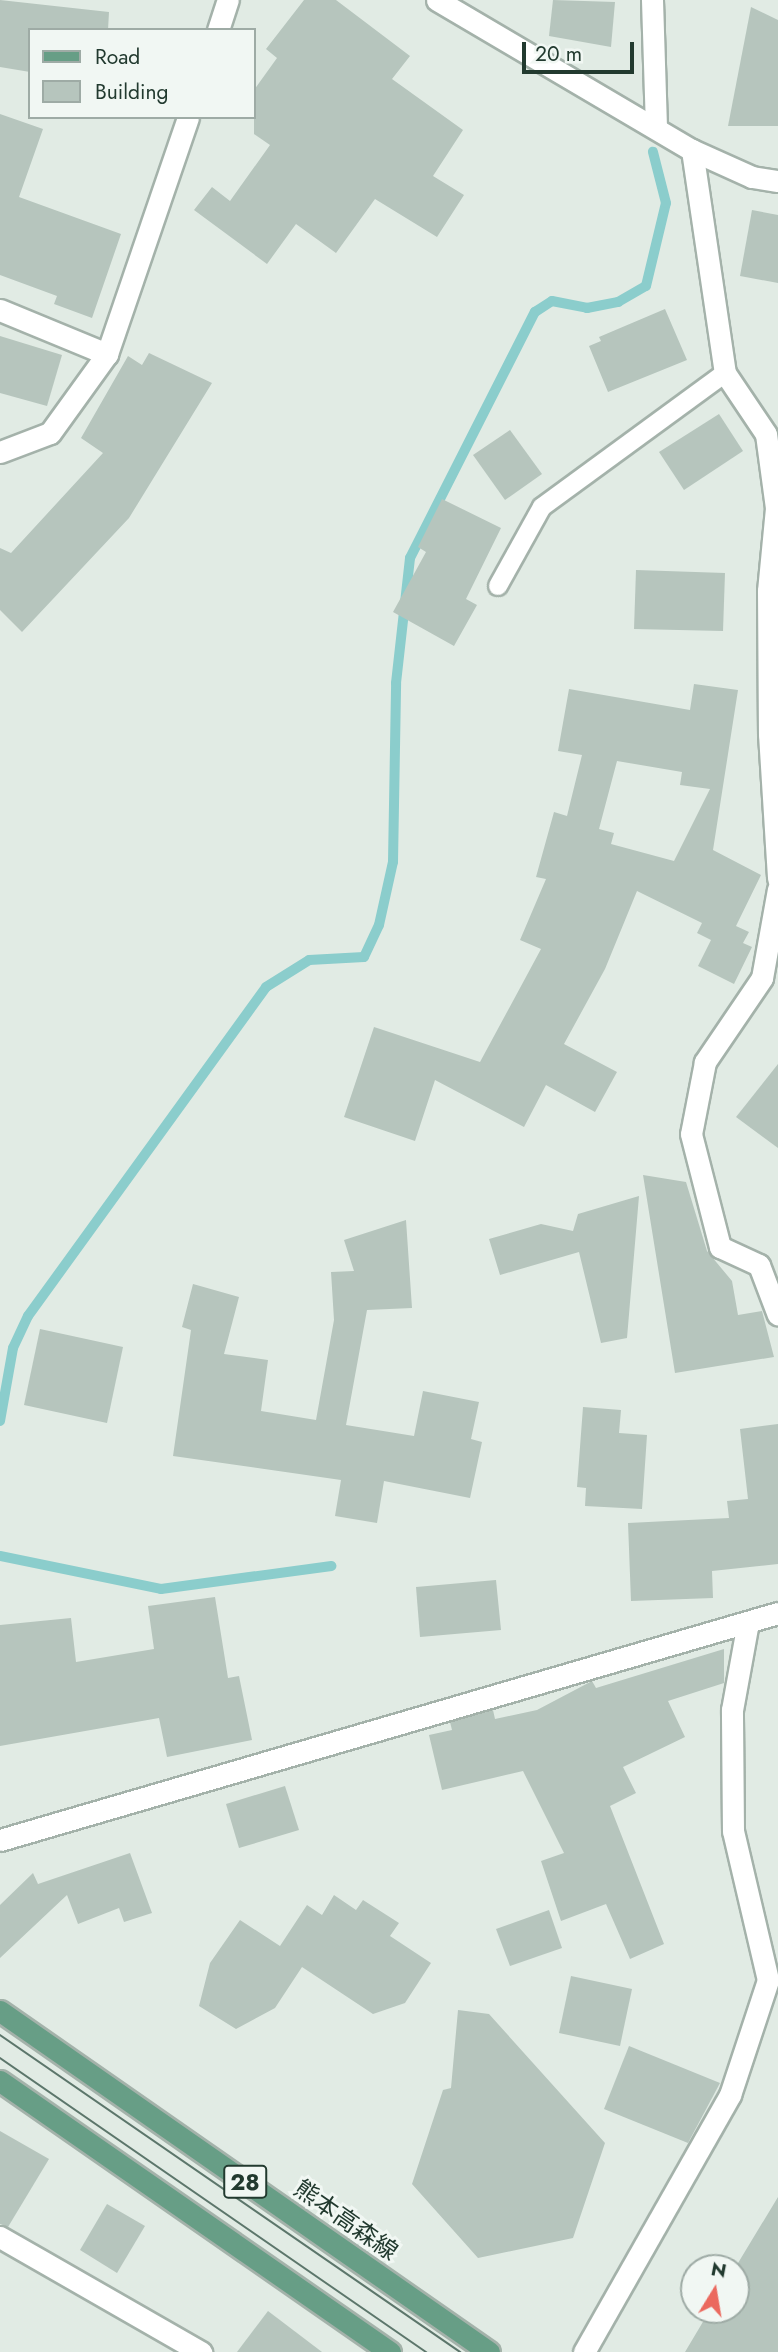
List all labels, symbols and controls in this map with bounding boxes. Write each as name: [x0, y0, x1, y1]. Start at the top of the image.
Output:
legend: [28, 28, 256, 119]
scale bar: [526, 28, 638, 72]
text: 20 m: [535, 39, 582, 69]
text: Road: [95, 42, 140, 72]
text: Building: [95, 77, 168, 107]
road number: 28: [222, 2162, 268, 2202]
street label: 熊本高森線: [289, 2174, 403, 2266]
north arrow: [680, 2254, 750, 2324]
text: N: [709, 2255, 729, 2285]

